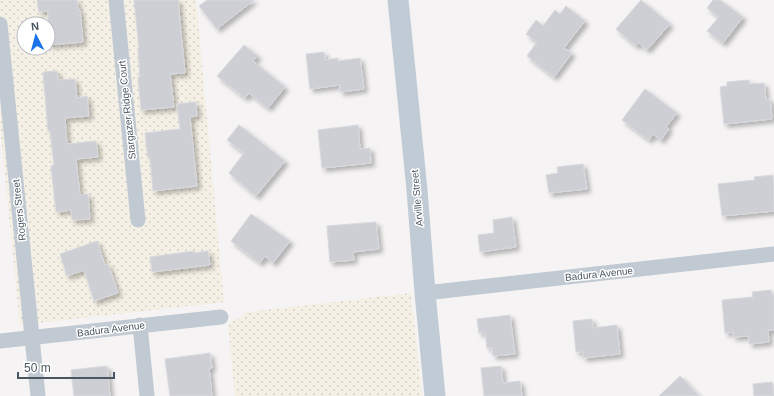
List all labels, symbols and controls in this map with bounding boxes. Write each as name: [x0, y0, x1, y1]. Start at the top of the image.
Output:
north arrow: [16, 16, 56, 56]
text: N: [30, 20, 40, 32]
street label: Stargazer Ridge Court: [116, 60, 138, 160]
street label: Arville Street: [409, 169, 425, 227]
street label: Rogers Street: [10, 179, 28, 241]
street label: Badura Avenue: [565, 265, 634, 283]
street label: Badura Avenue: [76, 319, 146, 339]
scale bar: [18, 354, 114, 380]
text: 50 m: [24, 361, 51, 375]

